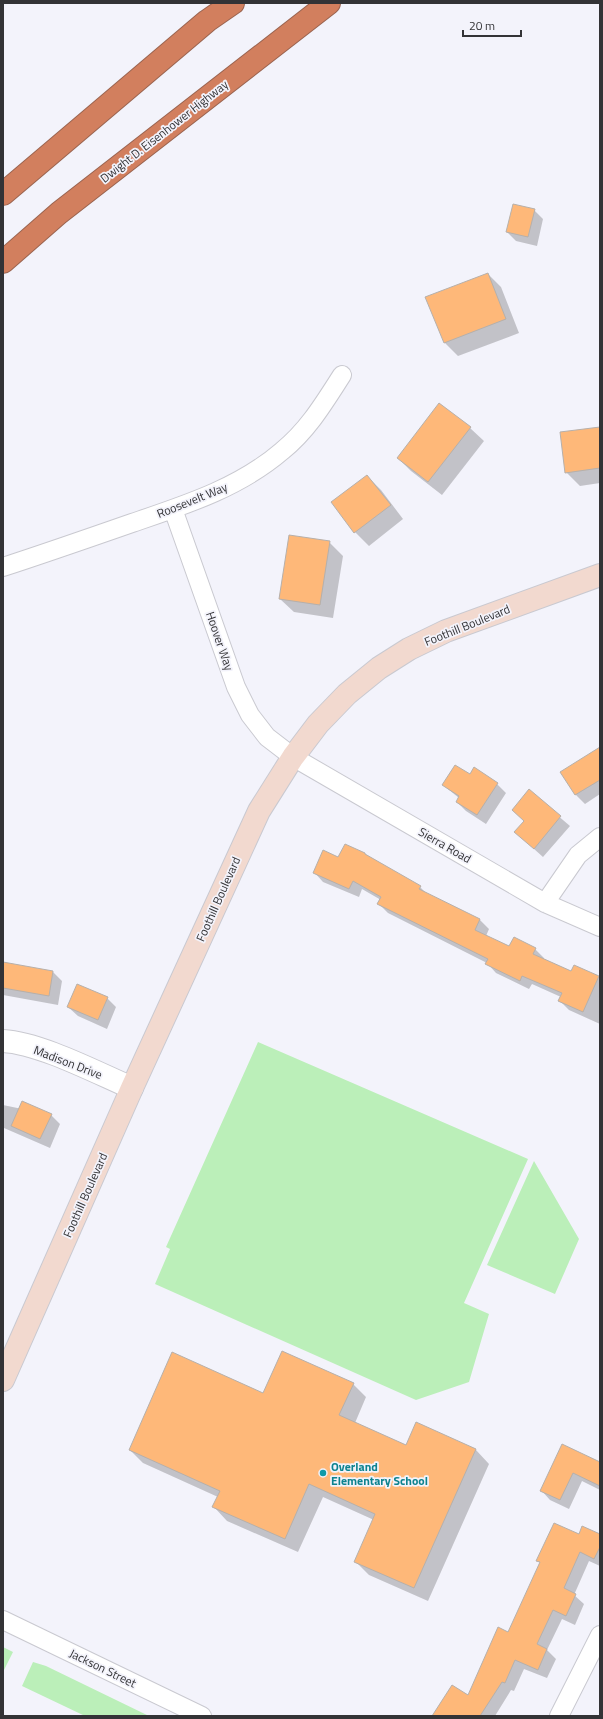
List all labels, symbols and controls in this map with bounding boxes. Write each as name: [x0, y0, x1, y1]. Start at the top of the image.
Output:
scale bar: [463, 12, 521, 38]
text: 20 m: [469, 16, 495, 35]
street label: Dwight D. Eisenhower Highway: [96, 75, 232, 187]
street label: Roosevelt Way: [154, 477, 231, 523]
street label: Foothill Boulevard: [421, 599, 513, 651]
street label: Hoover Way: [201, 609, 239, 673]
street label: Sierra Road: [415, 822, 475, 868]
street label: Foothill Boulevard: [191, 854, 245, 944]
street label: Madison Drive: [31, 1040, 105, 1084]
street label: Foothill Boulevard: [58, 1150, 112, 1240]
place label: Overland Elementary School: [331, 1457, 428, 1490]
marker: Overland Elementary School: [318, 1468, 328, 1478]
street label: Jackson Street: [66, 1644, 140, 1693]

